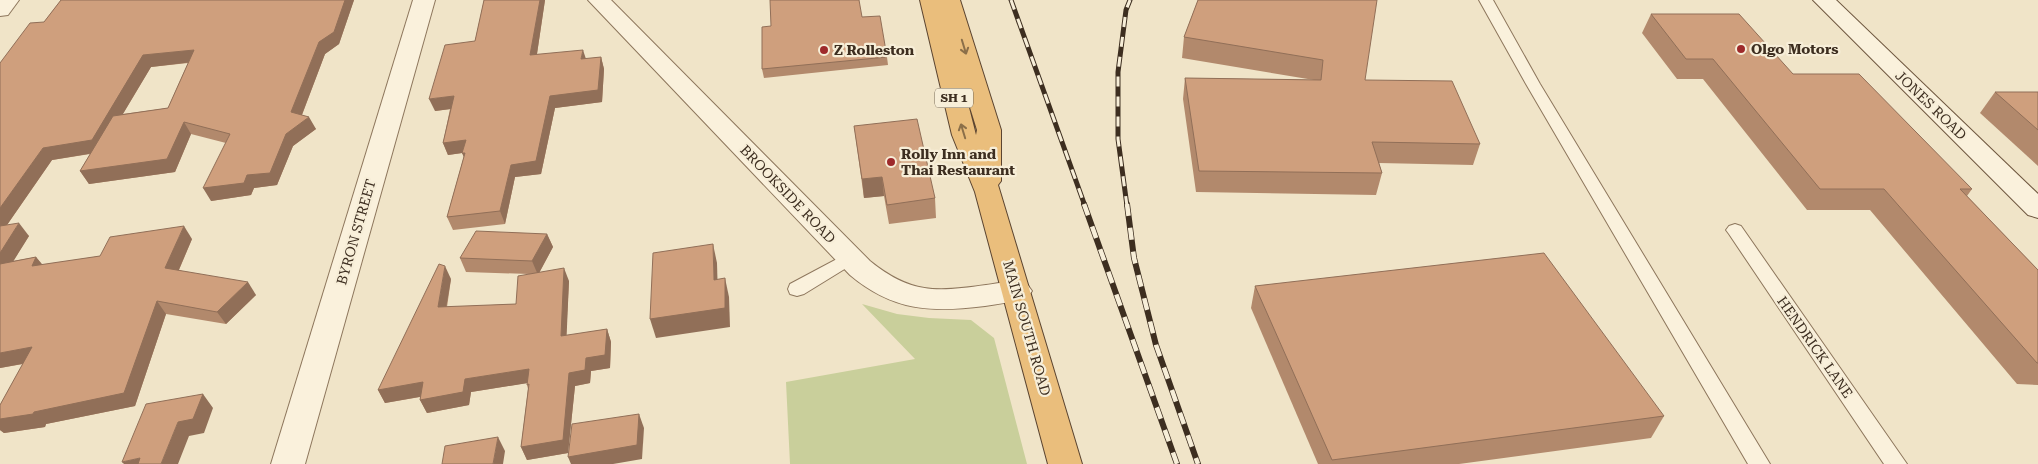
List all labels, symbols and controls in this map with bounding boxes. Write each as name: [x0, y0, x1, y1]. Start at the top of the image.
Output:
one-way arrow: [959, 38, 969, 54]
place label: Olgo Motors: [1751, 41, 1839, 57]
place label: Z Rolleston: [834, 42, 915, 58]
marker: Olgo Motors: [1735, 43, 1747, 55]
marker: Z Rolleston: [818, 44, 830, 56]
street label: JONES ROAD: [1892, 67, 1970, 143]
road number: SH 1: [935, 89, 973, 108]
one-way arrow: [958, 123, 968, 139]
street label: BROOKSIDE ROAD: [737, 142, 839, 246]
place label: Rolly Inn and Thai Restaurant: [901, 146, 1015, 178]
marker: Rolly Inn and Thai Restaurant: [885, 156, 897, 168]
street label: BYRON STREET: [333, 177, 379, 287]
street label: MAIN SOUTH ROAD: [1000, 259, 1054, 398]
street label: HENDRICK LANE: [1774, 293, 1856, 401]

